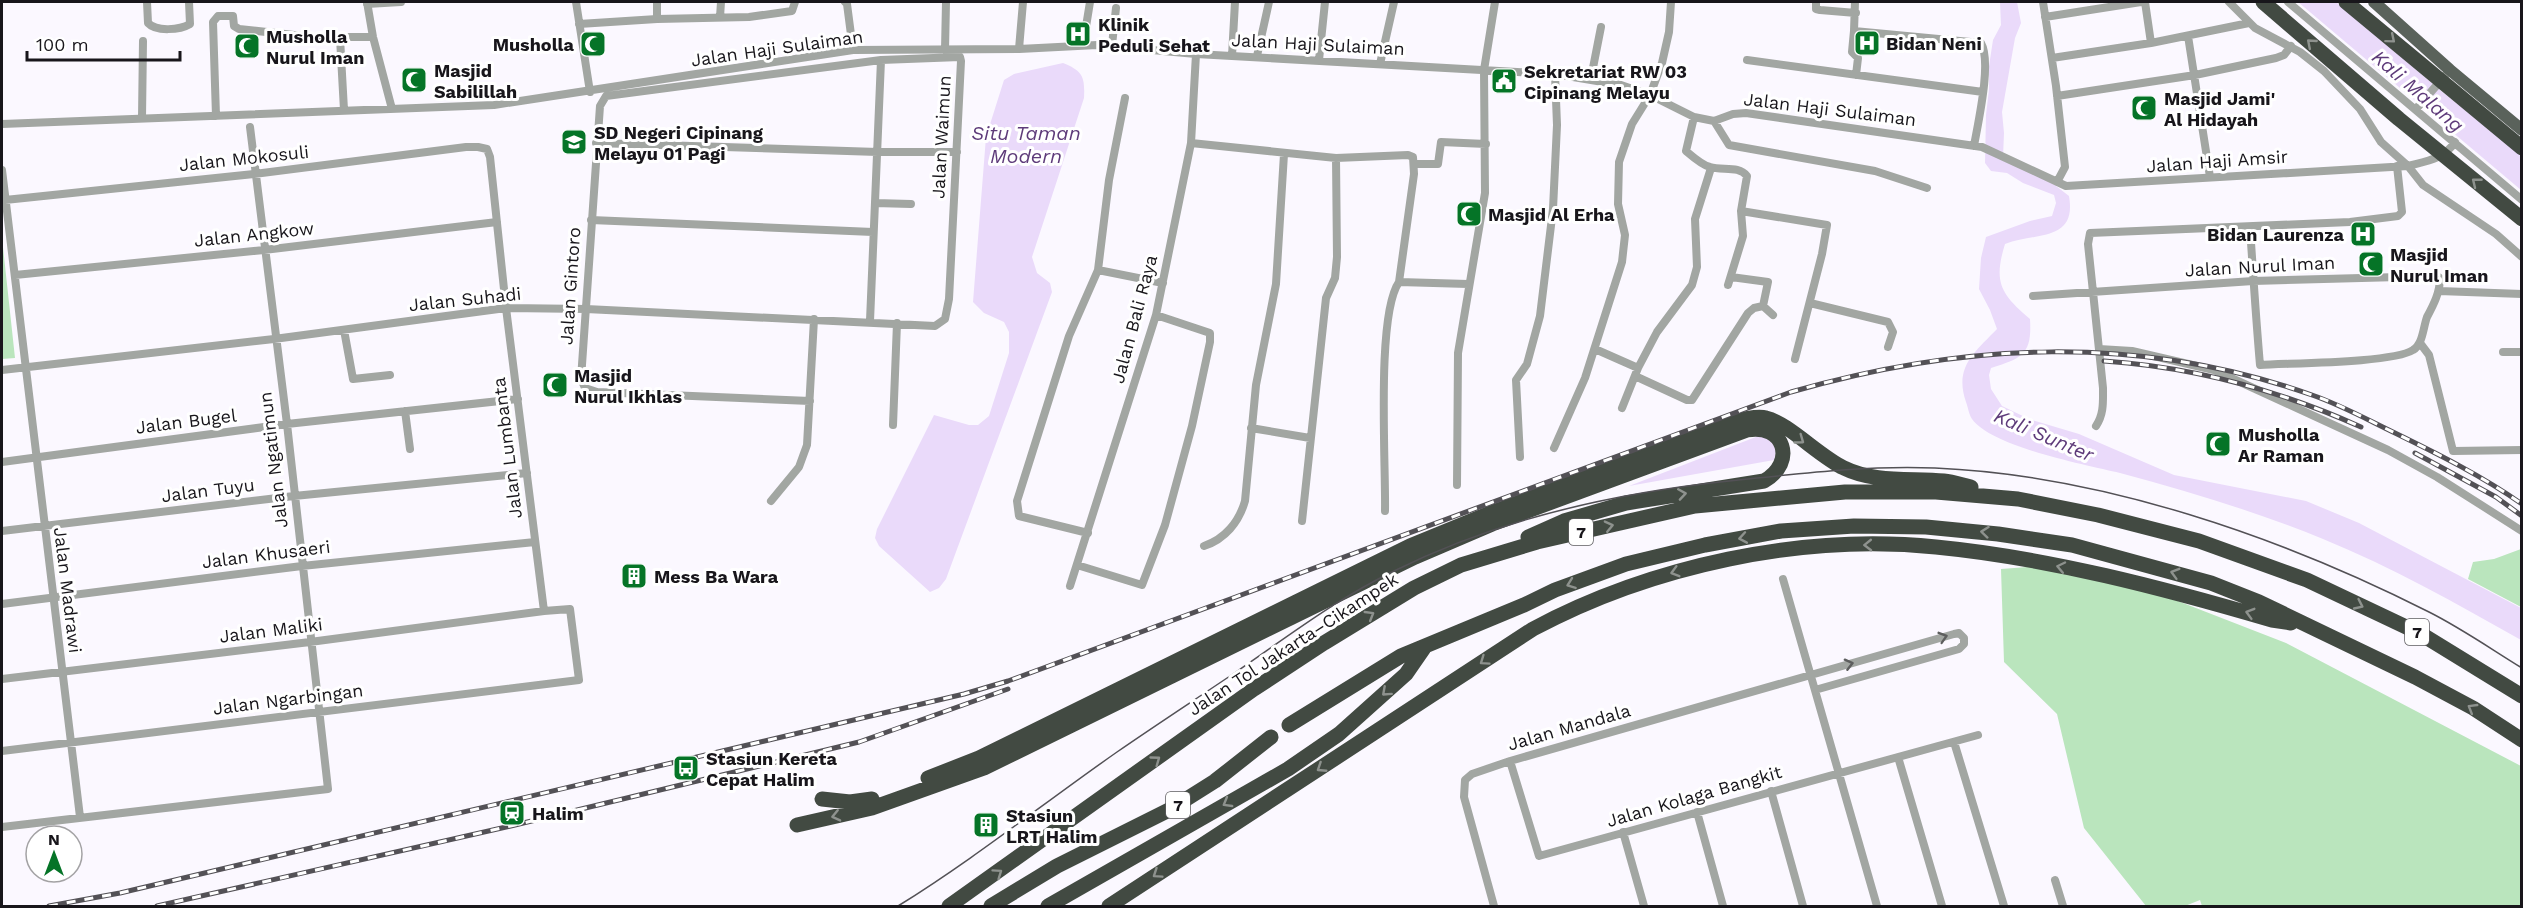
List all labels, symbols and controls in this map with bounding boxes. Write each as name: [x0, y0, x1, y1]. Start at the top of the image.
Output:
place label: Klinik Peduli Sehat: [1098, 14, 1210, 56]
hospital icon: Klinik Peduli Sehat: [1063, 19, 1093, 49]
scale bar: [27, 24, 180, 62]
place label: Musholla Nurul Iman: [266, 26, 364, 68]
street label: Jalan Haji Sulaiman: [690, 26, 864, 70]
hospital icon: Bidan Neni: [1852, 28, 1882, 58]
mosque icon: Musholla: [578, 29, 608, 59]
street label: Jalan Haji Sulaiman: [1231, 29, 1405, 59]
mosque icon: Musholla Nurul Iman: [232, 31, 262, 61]
one-way arrow: [2384, 32, 2395, 43]
place label: Bidan Neni: [1886, 33, 1982, 54]
text: 100 m: [36, 34, 89, 55]
place label: Musholla: [493, 34, 575, 55]
one-way arrow: [2307, 39, 2318, 50]
water label: Kali Malang: [2367, 45, 2469, 137]
place label: Masjid Sabilillah: [434, 60, 517, 102]
place label: Sekretariat RW 03 Cipinang Melayu: [1524, 61, 1687, 103]
mosque icon: Masjid Sabilillah: [399, 65, 429, 95]
public building icon: Sekretariat RW 03 Cipinang Melayu: [1489, 66, 1519, 96]
street label: Jalan Waimun: [927, 75, 955, 199]
street label: Jalan Haji Sulaiman: [1743, 88, 1917, 130]
place label: Masjid Jami' Al Hidayah: [2164, 88, 2275, 130]
mosque icon: Masjid Jami' Al Hidayah: [2129, 93, 2159, 123]
water label: Situ Taman Modern: [971, 121, 1081, 168]
place label: SD Negeri Cipinang Melayu 01 Pagi: [594, 122, 764, 164]
school or university icon: SD Negeri Cipinang Melayu 01 Pagi: [559, 127, 589, 157]
street label: Jalan Mokosuli: [178, 141, 310, 175]
street label: Jalan Haji Amsir: [2145, 146, 2289, 176]
one-way arrow: [2472, 179, 2483, 190]
mosque icon: Masjid Al Erha: [1454, 199, 1484, 229]
place label: Masjid Al Erha: [1488, 204, 1615, 225]
street label: Jalan Angkow: [193, 217, 315, 251]
hospital icon: Bidan Laurenza: [2348, 219, 2378, 249]
place label: Bidan Laurenza: [2207, 224, 2345, 245]
street label: Jalan Gintoro: [555, 226, 585, 346]
place label: Masjid Nurul Iman: [2390, 244, 2488, 286]
mosque icon: Masjid Nurul Iman: [2356, 249, 2386, 279]
street label: Jalan Bali Raya: [1107, 252, 1161, 386]
street label: Jalan Nurul Iman: [2184, 252, 2336, 280]
street label: Jalan Suhadi: [408, 283, 522, 315]
place label: Masjid Nurul Ikhlas: [574, 365, 683, 407]
mosque icon: Masjid Nurul Ikhlas: [540, 370, 570, 400]
street label: Jalan Lumbanta: [488, 376, 526, 520]
street label: Jalan Ngatimun: [254, 391, 292, 529]
water label: Kali Sunter: [1991, 403, 2099, 467]
street label: Jalan Bugel: [134, 404, 238, 438]
place label: Musholla Ar Raman: [2238, 424, 2324, 466]
mosque icon: Musholla Ar Raman: [2203, 429, 2233, 459]
one-way arrow: [1794, 432, 1805, 443]
street label: Jalan Tuyu: [160, 474, 256, 506]
one-way arrow: [1677, 488, 1687, 501]
road number: 7: [1569, 519, 1593, 545]
one-way arrow: [1604, 520, 1614, 533]
street label: Jalan Madrawi: [50, 526, 86, 654]
one-way arrow: [1980, 526, 1989, 539]
one-way arrow: [1739, 532, 1748, 544]
street label: Jalan Khusaeri: [201, 536, 331, 572]
one-way arrow: [1863, 539, 1872, 551]
building icon: Mess Ba Wara: [619, 561, 649, 591]
one-way arrow: [2056, 562, 2066, 575]
one-way arrow: [1670, 565, 1680, 578]
place label: Mess Ba Wara: [654, 566, 779, 587]
street label: Jalan Tol Jakarta–Cikampek: [1184, 568, 1402, 720]
one-way arrow: [2170, 568, 2181, 580]
one-way arrow: [1566, 576, 1577, 589]
one-way arrow: [2353, 597, 2364, 609]
one-way arrow: [2245, 608, 2256, 620]
one-way arrow: [1364, 611, 1374, 623]
street label: Jalan Maliki: [218, 613, 324, 647]
road number: 7: [2405, 619, 2429, 645]
one-way arrow: [1937, 632, 1948, 644]
one-way arrow: [1480, 654, 1491, 665]
one-way arrow: [1843, 659, 1853, 671]
street label: Jalan Ngarbingan: [212, 679, 364, 719]
one-way arrow: [1383, 685, 1393, 696]
street label: Jalan Mandala: [1505, 699, 1633, 755]
one-way arrow: [2468, 704, 2478, 715]
place label: Stasiun Kereta Cepat Halim: [706, 748, 837, 790]
bus stop icon: Stasiun Kereta Cepat Halim: [671, 753, 701, 783]
one-way arrow: [1150, 756, 1161, 767]
one-way arrow: [1317, 761, 1328, 772]
street label: Jalan Kolaga Bangkit: [1604, 761, 1784, 831]
road number: 7: [1166, 792, 1190, 818]
one-way arrow: [1223, 796, 1233, 808]
station icon: Halim: [497, 798, 527, 828]
place label: Halim: [532, 803, 584, 824]
place label: Stasiun LRT Halim: [1006, 805, 1098, 847]
one-way arrow: [832, 809, 842, 822]
building icon: Stasiun LRT Halim: [971, 810, 1001, 840]
north arrow: [24, 824, 84, 884]
text: N: [48, 830, 60, 849]
one-way arrow: [1153, 867, 1164, 878]
one-way arrow: [991, 869, 1002, 880]

